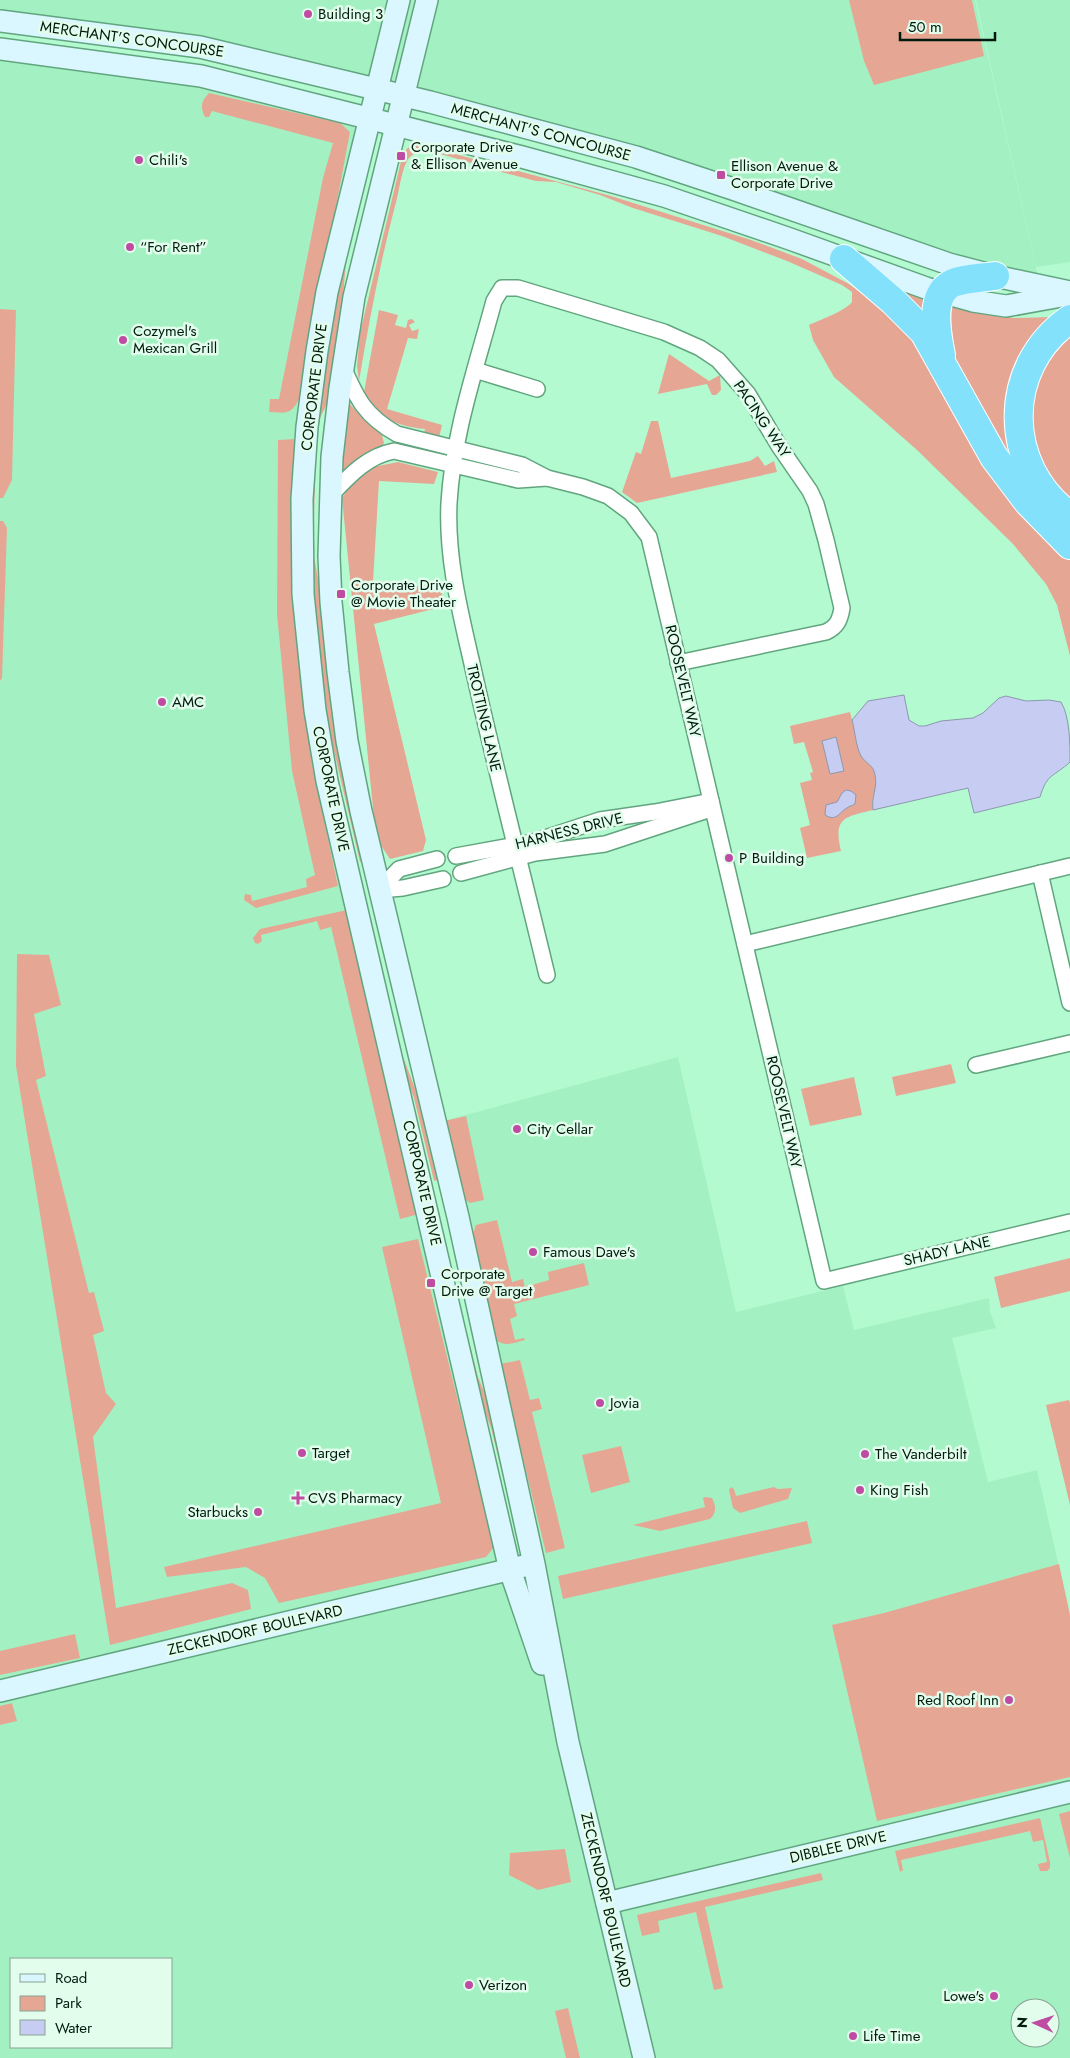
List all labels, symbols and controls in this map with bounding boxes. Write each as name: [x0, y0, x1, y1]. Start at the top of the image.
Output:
place label: Building 3: [318, 3, 383, 25]
marker: Building 3: [302, 8, 314, 20]
scale bar: [900, 10, 995, 42]
street label: MERCHANT'S CONCOURSE: [39, 15, 225, 63]
text: 50 m: [908, 16, 942, 38]
street label: MERCHANT'S CONCOURSE: [449, 97, 633, 167]
place label: Corporate Drive & Ellison Avenue: [411, 136, 518, 175]
place label: Chili's: [149, 149, 187, 171]
marker: Corporate Drive & Ellison Avenue: [395, 150, 407, 162]
marker: Chili's: [133, 154, 145, 166]
place label: Ellison Avenue & Corporate Drive: [731, 155, 838, 194]
marker: Ellison Avenue & Corporate Drive: [715, 169, 727, 181]
place label: “For Rent”: [140, 236, 207, 258]
marker: “For Rent”: [124, 241, 136, 253]
place label: Cozymel's Mexican Grill: [133, 320, 217, 359]
street label: CORPORATE DRIVE: [295, 322, 333, 452]
marker: Cozymel's Mexican Grill: [117, 334, 129, 346]
street label: PACING WAY: [728, 376, 796, 463]
place label: Corporate Drive @ Movie Theater: [351, 574, 457, 613]
marker: Corporate Drive @ Movie Theater: [335, 588, 347, 600]
street label: ROOSEVELT WAY: [659, 623, 707, 740]
street label: TROTTING LANE: [461, 662, 507, 774]
place label: AMC: [172, 691, 204, 713]
marker: AMC: [156, 696, 168, 708]
street label: CORPORATE DRIVE: [307, 724, 355, 854]
street label: HARNESS DRIVE: [513, 807, 625, 855]
place label: P Building: [739, 847, 804, 869]
marker: P Building: [723, 852, 735, 864]
street label: ROOSEVELT WAY: [760, 1054, 808, 1171]
street label: CORPORATE DRIVE: [397, 1118, 447, 1248]
place label: City Cellar: [527, 1118, 594, 1140]
marker: City Cellar: [511, 1123, 523, 1135]
street label: SHADY LANE: [901, 1230, 993, 1272]
place label: Famous Dave's: [543, 1241, 635, 1263]
marker: Famous Dave's: [527, 1246, 539, 1258]
place label: Corporate Drive @ Target: [441, 1263, 533, 1302]
marker: Corporate Drive @ Target: [425, 1277, 437, 1289]
place label: Jovia: [608, 1392, 639, 1414]
marker: Jovia: [594, 1397, 606, 1409]
place label: Target: [312, 1442, 350, 1464]
place label: The Vanderbilt: [875, 1443, 967, 1465]
marker: Target: [296, 1447, 308, 1459]
marker: The Vanderbilt: [859, 1448, 871, 1460]
place label: King Fish: [870, 1479, 929, 1501]
marker: King Fish: [854, 1484, 866, 1496]
place label: CVS Pharmacy: [308, 1487, 402, 1509]
marker: CVS Pharmacy: [292, 1492, 304, 1504]
place label: Starbucks: [188, 1501, 248, 1523]
marker: Starbucks: [252, 1506, 264, 1518]
street label: ZECKENDORF BOULEVARD: [165, 1599, 345, 1661]
place label: Red Roof Inn: [917, 1689, 999, 1711]
marker: Red Roof Inn: [1003, 1694, 1015, 1706]
street label: ZECKENDORF BOULEVARD: [575, 1810, 637, 1990]
street label: DIBBLEE DRIVE: [787, 1825, 889, 1869]
legend: [10, 1958, 172, 2048]
text: Road: [55, 1967, 87, 1989]
place label: Verizon: [479, 1974, 527, 1996]
marker: Verizon: [463, 1979, 475, 1991]
place label: Lowe's: [943, 1985, 984, 2007]
marker: Lowe's: [988, 1990, 1000, 2002]
text: Park: [55, 1992, 82, 2014]
north arrow: [1010, 1998, 1060, 2048]
text: N: [1012, 2016, 1032, 2028]
text: Water: [55, 2017, 93, 2039]
place label: Life Time: [863, 2025, 921, 2047]
marker: Life Time: [847, 2030, 859, 2042]

